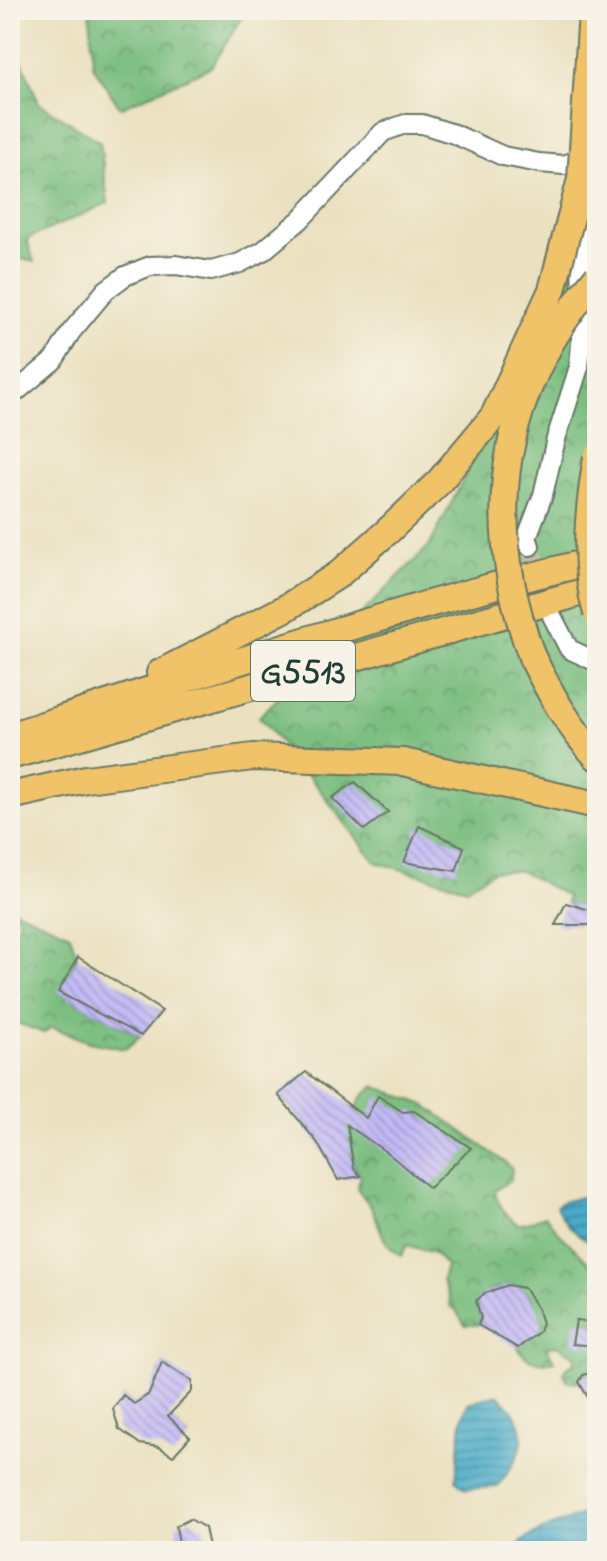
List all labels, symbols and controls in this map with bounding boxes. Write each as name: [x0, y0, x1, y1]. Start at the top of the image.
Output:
road number: G5513: [251, 641, 355, 701]

